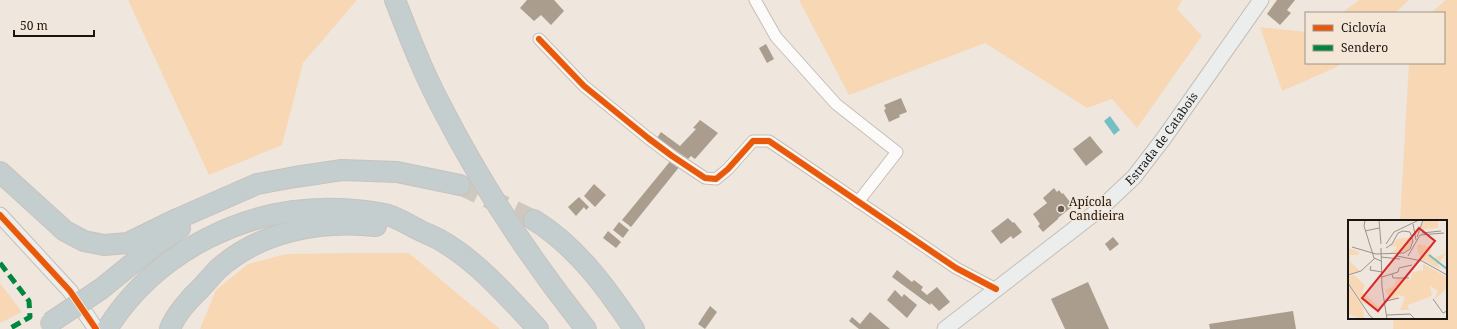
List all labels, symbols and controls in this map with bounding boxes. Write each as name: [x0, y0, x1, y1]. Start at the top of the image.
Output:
scale bar: [14, 12, 94, 38]
legend: [1305, 12, 1445, 64]
text: 50 m: [20, 17, 48, 34]
text: Ciclovía: [1341, 19, 1387, 36]
text: Sendero: [1341, 39, 1388, 56]
street label: Estrada de Catabois: [1121, 88, 1202, 189]
place label: Apícola Candieira: [1069, 193, 1125, 224]
marker: Apícola Candieira: [1056, 204, 1066, 214]
inset map: [1348, 220, 1447, 319]

